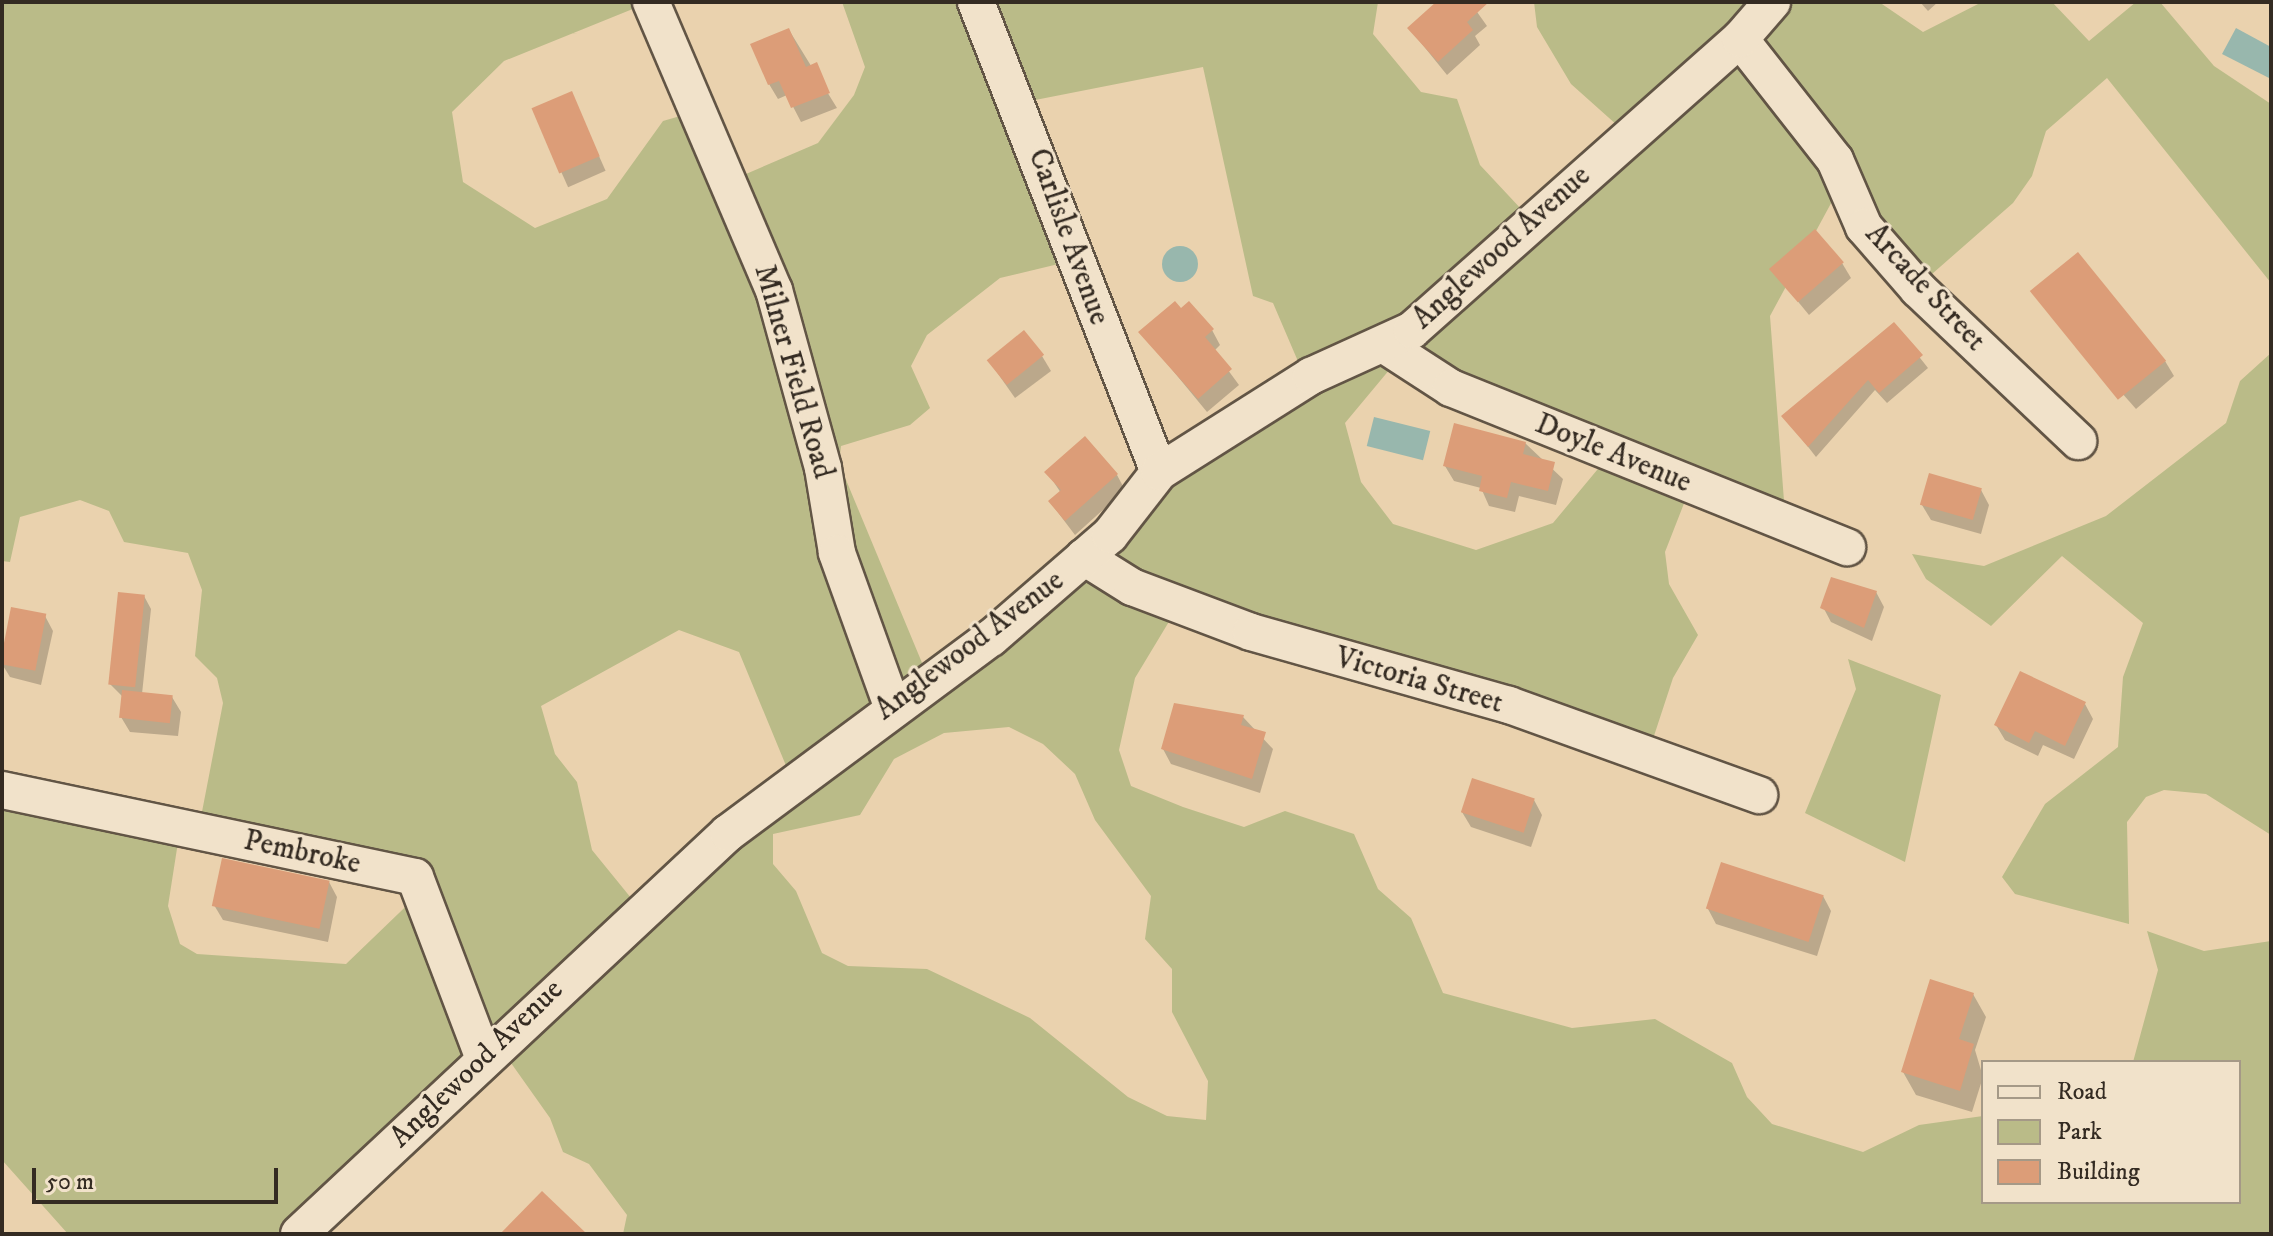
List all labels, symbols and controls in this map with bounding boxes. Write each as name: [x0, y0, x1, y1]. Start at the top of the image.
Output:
street label: Carlisle Avenue: [1019, 144, 1117, 330]
street label: Anglewood Avenue: [1406, 159, 1598, 337]
street label: Arcade Street: [1857, 217, 1993, 359]
street label: Milner Field Road: [745, 261, 841, 483]
street label: Doyle Avenue: [1530, 406, 1696, 502]
street label: Anglewood Avenue: [869, 563, 1071, 729]
street label: Victoria Street: [1331, 640, 1507, 722]
street label: Pembroke: [240, 823, 364, 883]
street label: Anglewood Avenue: [383, 972, 571, 1156]
legend: [1981, 1060, 2241, 1204]
text: Road: [2057, 1077, 2107, 1107]
text: Park: [2057, 1117, 2102, 1147]
scale bar: [36, 1152, 282, 1202]
text: Building: [2057, 1157, 2140, 1187]
text: 50 m: [46, 1167, 94, 1197]

